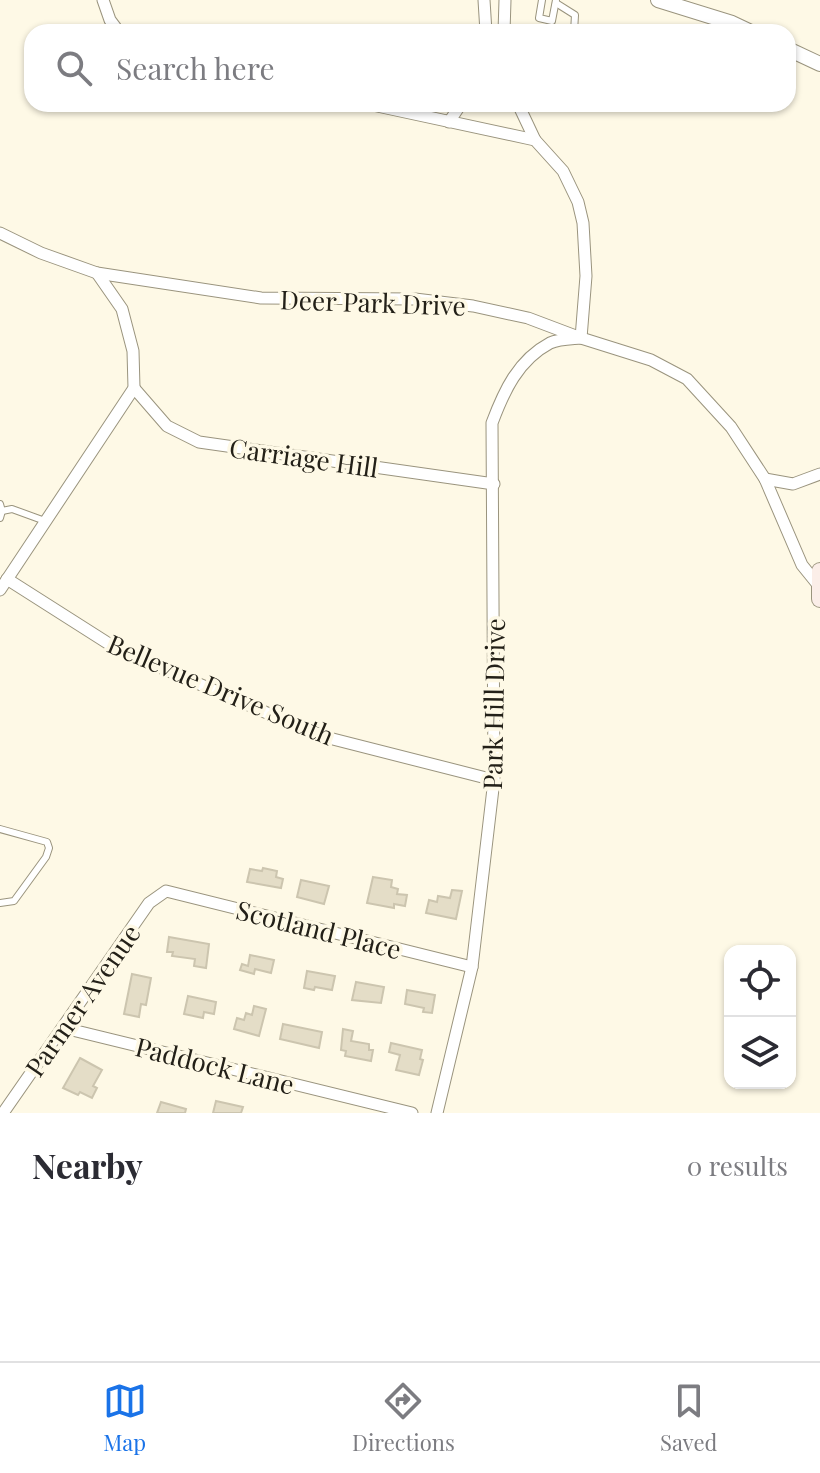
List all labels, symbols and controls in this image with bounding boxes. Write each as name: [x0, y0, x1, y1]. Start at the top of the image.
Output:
search box: [24, 24, 796, 112]
icon: search: [52, 46, 96, 90]
text: Search here: [116, 48, 275, 88]
street label: Deer Park Drive: [280, 281, 466, 323]
street label: Carriage Hill: [227, 429, 381, 485]
street label: Park Hill Drive: [474, 618, 512, 790]
street label: Bellevue Drive South: [103, 626, 339, 752]
street label: Scotland Place: [233, 892, 405, 966]
street label: Parmer Avenue: [17, 917, 147, 1083]
map controls: [724, 945, 796, 1089]
button: locate: [724, 945, 796, 1017]
button: layers: [724, 1017, 796, 1089]
street label: Paddock Lane: [132, 1028, 298, 1102]
text: Nearby: [32, 1142, 143, 1188]
text: 0 results: [687, 1148, 788, 1183]
tab: Map: [103, 1379, 147, 1457]
tab: Directions: [352, 1379, 455, 1457]
tab: Saved: [660, 1379, 717, 1457]

